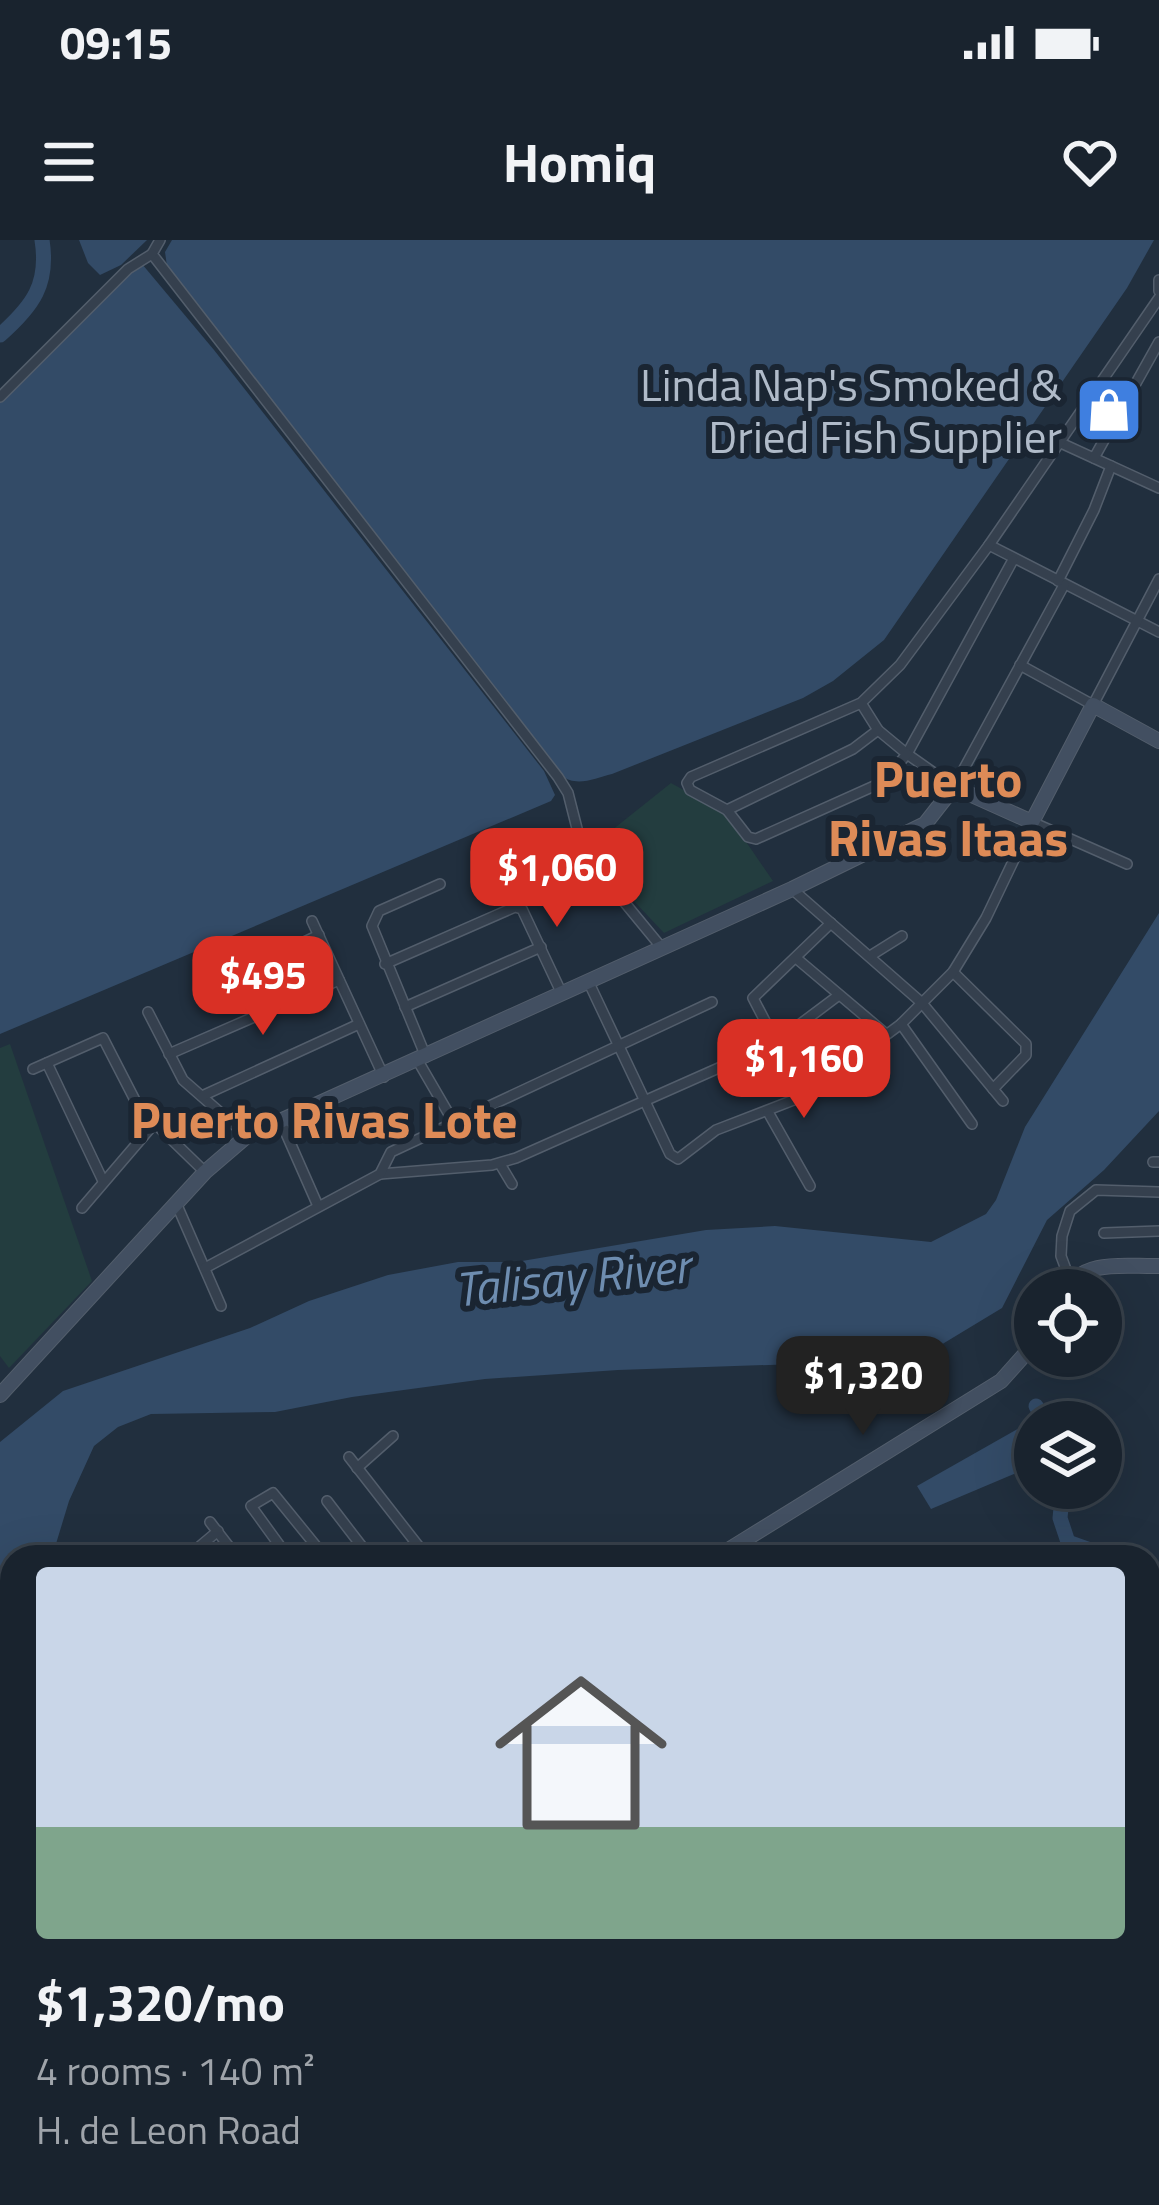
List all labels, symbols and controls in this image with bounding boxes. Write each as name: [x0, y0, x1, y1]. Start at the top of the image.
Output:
text: 09:15: [60, 8, 172, 76]
text: Homiq: [503, 121, 656, 203]
icon: menu: [36, 129, 102, 195]
icon: heart: [1057, 129, 1123, 195]
place label: Linda Nap's Smoked & Dried Fish Supplier: [640, 350, 1062, 470]
shop icon: Linda Nap's Smoked & Dried Fish Supplier: [1074, 375, 1144, 445]
district label: Puerto Rivas Itaas: [828, 739, 1068, 876]
pin: $1,060: [459, 828, 655, 930]
text: $1,060: [497, 837, 617, 896]
pin: $495: [192, 936, 334, 1038]
text: $495: [219, 945, 307, 1004]
pin: $1,160: [706, 1019, 902, 1121]
text: $1,160: [744, 1028, 864, 1087]
district label: Puerto Rivas Lote: [130, 1080, 518, 1158]
water label: Talisay River: [451, 1228, 699, 1326]
map controls: [1014, 1269, 1122, 1509]
button: locate: [1014, 1269, 1122, 1377]
pin: $1,320: [765, 1336, 961, 1438]
text: $1,320: [803, 1345, 923, 1404]
button: layers: [1014, 1401, 1122, 1509]
icon: home: [473, 1645, 689, 1861]
text: $1,320/mo: [36, 1963, 285, 2041]
text: 4 rooms · 140 m²: [36, 2041, 315, 2100]
text: H. de Leon Road: [36, 2100, 301, 2159]

